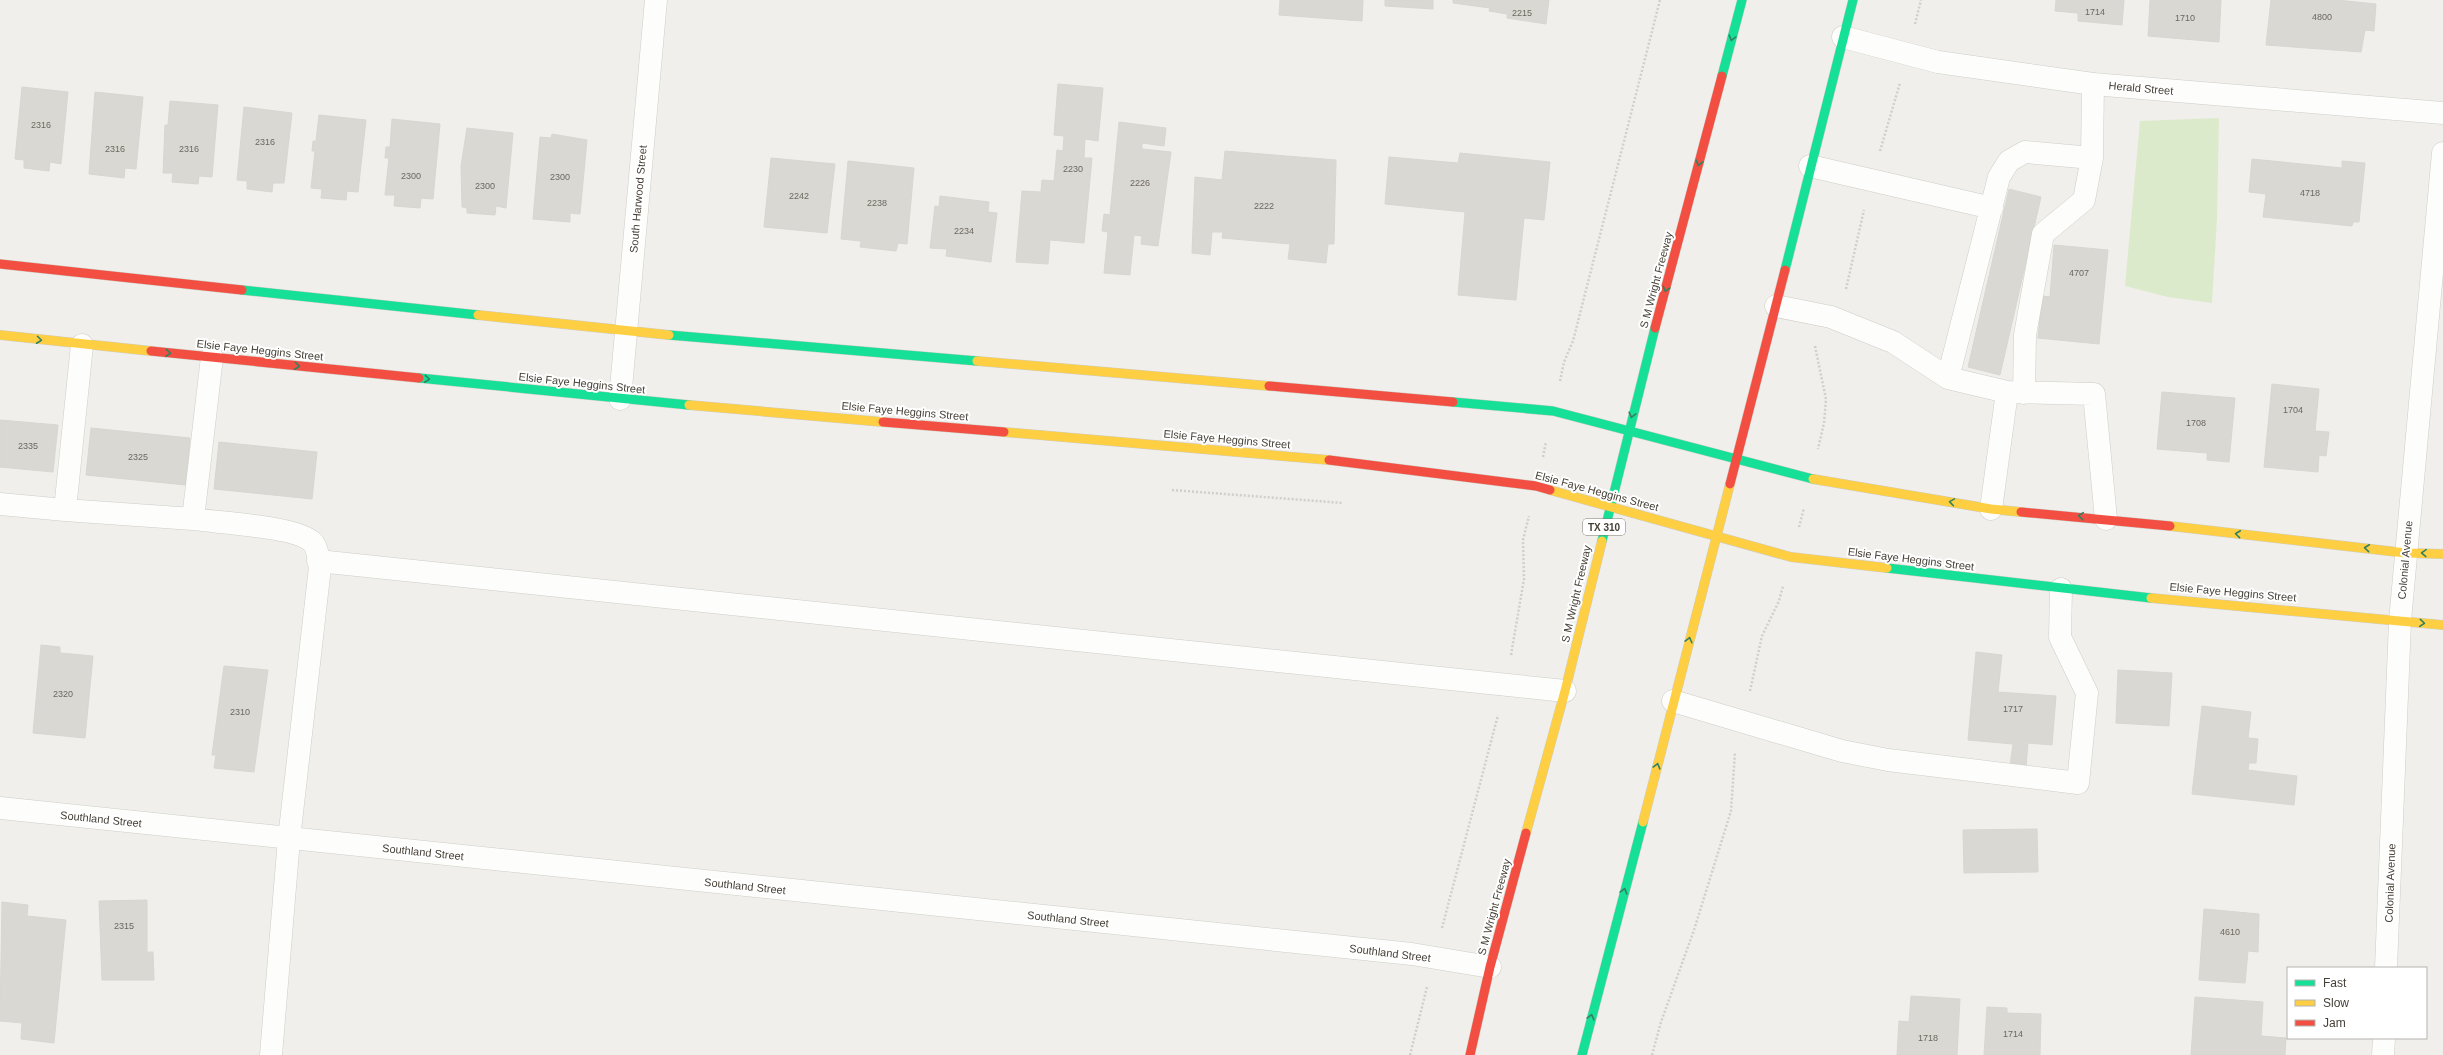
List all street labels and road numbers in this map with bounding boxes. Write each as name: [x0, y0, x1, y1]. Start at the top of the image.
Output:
street label: Herald Street: [2108, 79, 2174, 97]
street label: South Harwood Street: [627, 145, 649, 253]
street label: S M Wright Freeway: [1637, 230, 1675, 330]
street label: Elsie Faye Heggins Street: [196, 337, 324, 363]
street label: Elsie Faye Heggins Street: [518, 370, 646, 396]
street label: Elsie Faye Heggins Street: [841, 399, 969, 423]
street label: Elsie Faye Heggins Street: [1163, 427, 1291, 451]
street label: Elsie Faye Heggins Street: [1534, 469, 1660, 513]
road number: TX 310: [1583, 519, 1625, 535]
street label: Colonial Avenue: [2396, 520, 2414, 600]
street label: S M Wright Freeway: [1559, 544, 1593, 644]
street label: Elsie Faye Heggins Street: [1847, 545, 1975, 573]
street label: Elsie Faye Heggins Street: [2169, 580, 2297, 604]
street label: Southland Street: [60, 809, 142, 829]
street label: Southland Street: [382, 842, 464, 862]
street label: Colonial Avenue: [2383, 843, 2397, 923]
street label: S M Wright Freeway: [1475, 857, 1513, 957]
street label: Southland Street: [704, 876, 786, 896]
street label: Southland Street: [1027, 909, 1109, 929]
street label: Southland Street: [1349, 942, 1431, 964]

